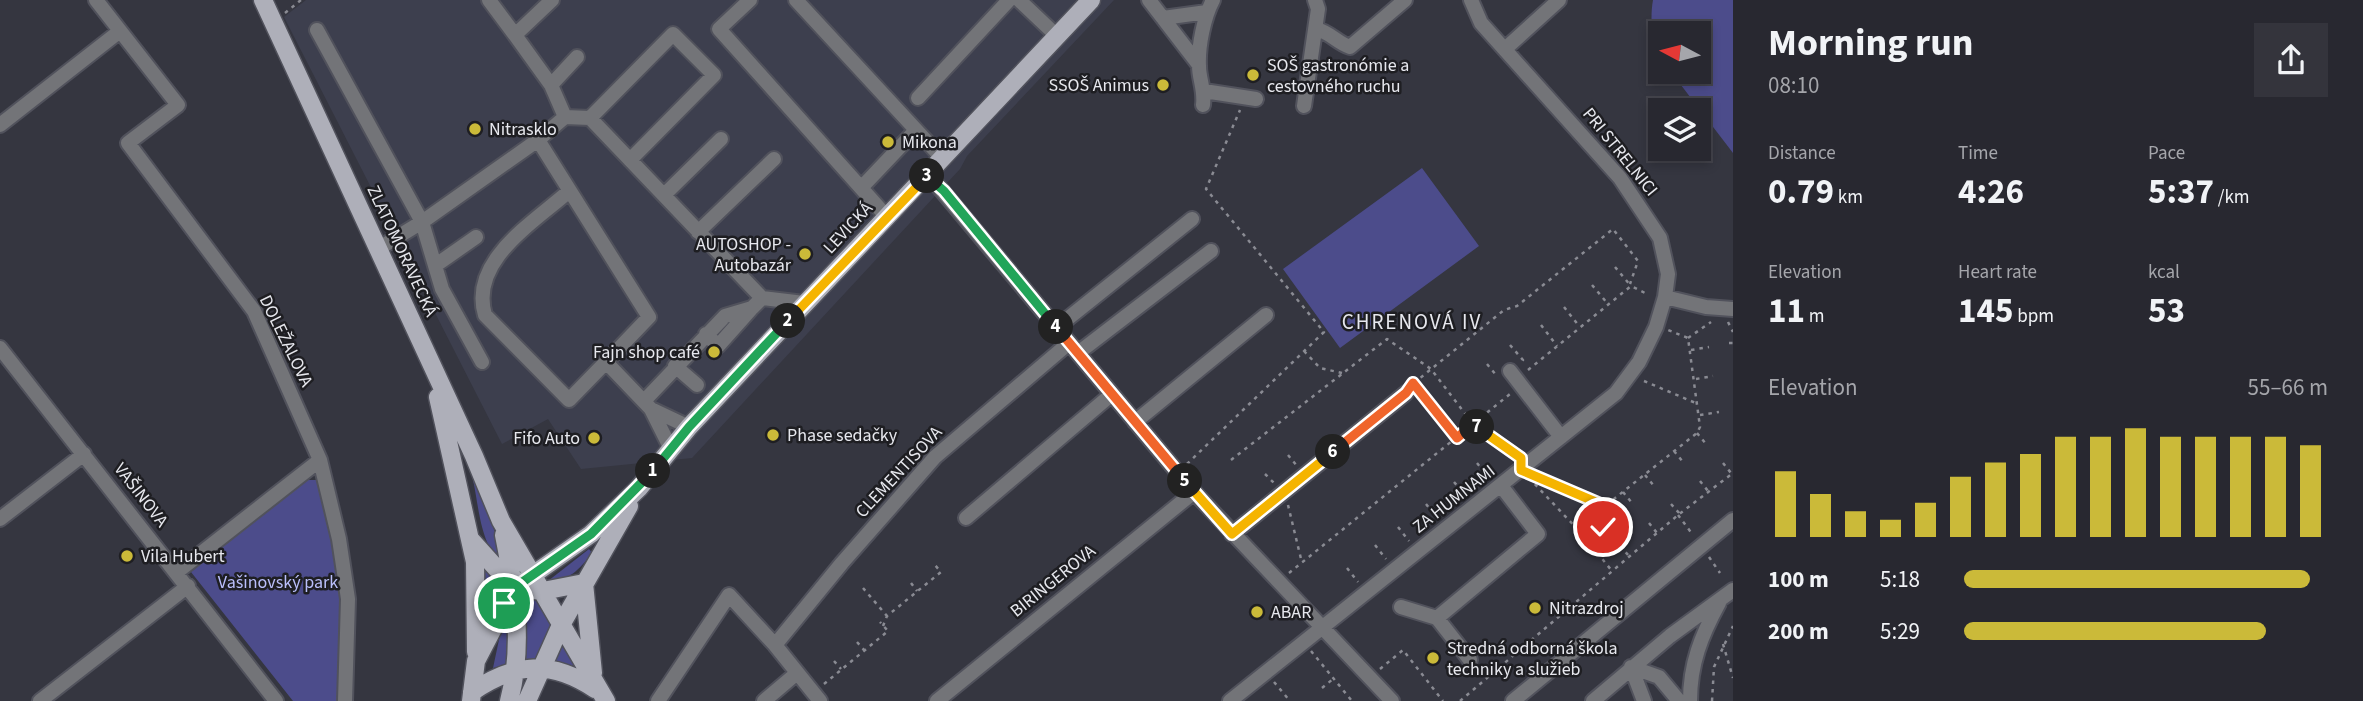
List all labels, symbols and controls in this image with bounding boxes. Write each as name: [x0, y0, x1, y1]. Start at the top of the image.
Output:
text: Morning run: [1768, 16, 1973, 70]
north arrow: [1648, 21, 1712, 84]
map controls: [1648, 21, 1711, 161]
button: share: [2254, 23, 2328, 97]
place label: SOŠ gastronómie a cestovného ruchu: [1267, 53, 1409, 99]
marker: SOŠ gastronómie a cestovného ruchu: [1245, 67, 1261, 83]
text: 08:10: [1768, 69, 1819, 102]
place label: SSOŠ Animus: [1049, 73, 1149, 98]
marker: SSOŠ Animus: [1155, 77, 1171, 93]
button: layers: [1648, 98, 1711, 161]
street label: PRI STRELNICI: [1576, 102, 1664, 202]
place label: Nitrasklo: [489, 117, 557, 142]
marker: Nitrasklo: [467, 121, 483, 137]
place label: Mikona: [902, 130, 957, 155]
marker: Mikona: [880, 134, 896, 150]
text: Distance: [1768, 140, 1836, 167]
text: Time: [1958, 140, 1998, 167]
text: Pace: [2148, 140, 2185, 167]
pin: 3: [909, 158, 944, 194]
text: 3: [921, 162, 932, 189]
text: 0.79: [1768, 167, 1834, 217]
text: 4:26: [1958, 167, 2024, 217]
text: 5:37: [2148, 167, 2214, 217]
street label: ZLATOMORAVECKÁ: [361, 181, 443, 321]
text: km: [1834, 184, 1863, 211]
text: /km: [2214, 184, 2250, 211]
street label: LEVICKÁ: [818, 196, 879, 259]
place label: AUTOSHOP - Autobazár: [696, 232, 792, 278]
marker: AUTOSHOP - Autobazár: [797, 246, 813, 262]
text: Elevation: [1768, 259, 1842, 286]
text: Heart rate: [1958, 259, 2037, 286]
text: kcal: [2148, 259, 2180, 286]
text: 11: [1768, 286, 1805, 336]
text: 145: [1958, 286, 2013, 336]
text: 53: [2148, 286, 2185, 336]
street label: DOLEŽALOVA: [253, 291, 319, 391]
text: m: [1805, 303, 1825, 330]
text: bpm: [2013, 303, 2054, 330]
pin: 2: [770, 304, 806, 338]
text: 2: [782, 307, 793, 334]
district label: CHRENOVÁ IV: [1342, 307, 1482, 337]
pin: 4: [1038, 310, 1074, 344]
text: 4: [1050, 313, 1061, 340]
place label: Fajn shop café: [593, 340, 700, 365]
marker: Fajn shop café: [706, 344, 722, 360]
text: Elevation: [1768, 371, 1858, 404]
text: 55–66 m: [2248, 371, 2328, 404]
pin: 7: [1460, 410, 1494, 444]
text: 7: [1471, 413, 1482, 440]
street label: CLEMENTISOVA: [850, 420, 948, 523]
place label: Phase sedačky: [787, 423, 898, 448]
place label: Fifo Auto: [513, 426, 580, 451]
marker: Phase sedačky: [765, 427, 781, 443]
marker: Fifo Auto: [586, 430, 602, 446]
pin: 6: [1316, 434, 1350, 470]
text: 6: [1327, 438, 1338, 465]
pin: 1: [636, 454, 670, 489]
text: 1: [647, 457, 658, 484]
street label: VAŠINOVA: [108, 458, 174, 533]
street label: ZA HUMNAMI: [1407, 459, 1501, 539]
pin: 5: [1168, 463, 1202, 498]
text: 5: [1179, 467, 1190, 494]
pin: [1573, 497, 1633, 557]
icon: check: [1584, 508, 1622, 546]
street label: BIRINGEROVA: [1005, 539, 1101, 623]
place label: Vila Hubert: [141, 544, 225, 569]
marker: Vila Hubert: [119, 548, 135, 564]
text: 100 m: [1768, 563, 1829, 596]
text: 5:18: [1880, 563, 1920, 596]
park label: Vašinovský park: [218, 570, 338, 595]
pin: [474, 573, 534, 633]
icon: arrive: [485, 584, 523, 622]
place label: Nitrazdroj: [1549, 596, 1624, 621]
place label: ABAR: [1271, 600, 1311, 625]
marker: Nitrazdroj: [1527, 600, 1543, 616]
marker: ABAR: [1249, 604, 1265, 620]
text: 200 m: [1768, 615, 1829, 648]
text: 5:29: [1880, 615, 1920, 648]
place label: Stredná odborná škola techniky a služieb: [1447, 636, 1618, 682]
marker: Stredná odborná škola techniky a služieb: [1425, 650, 1441, 666]

